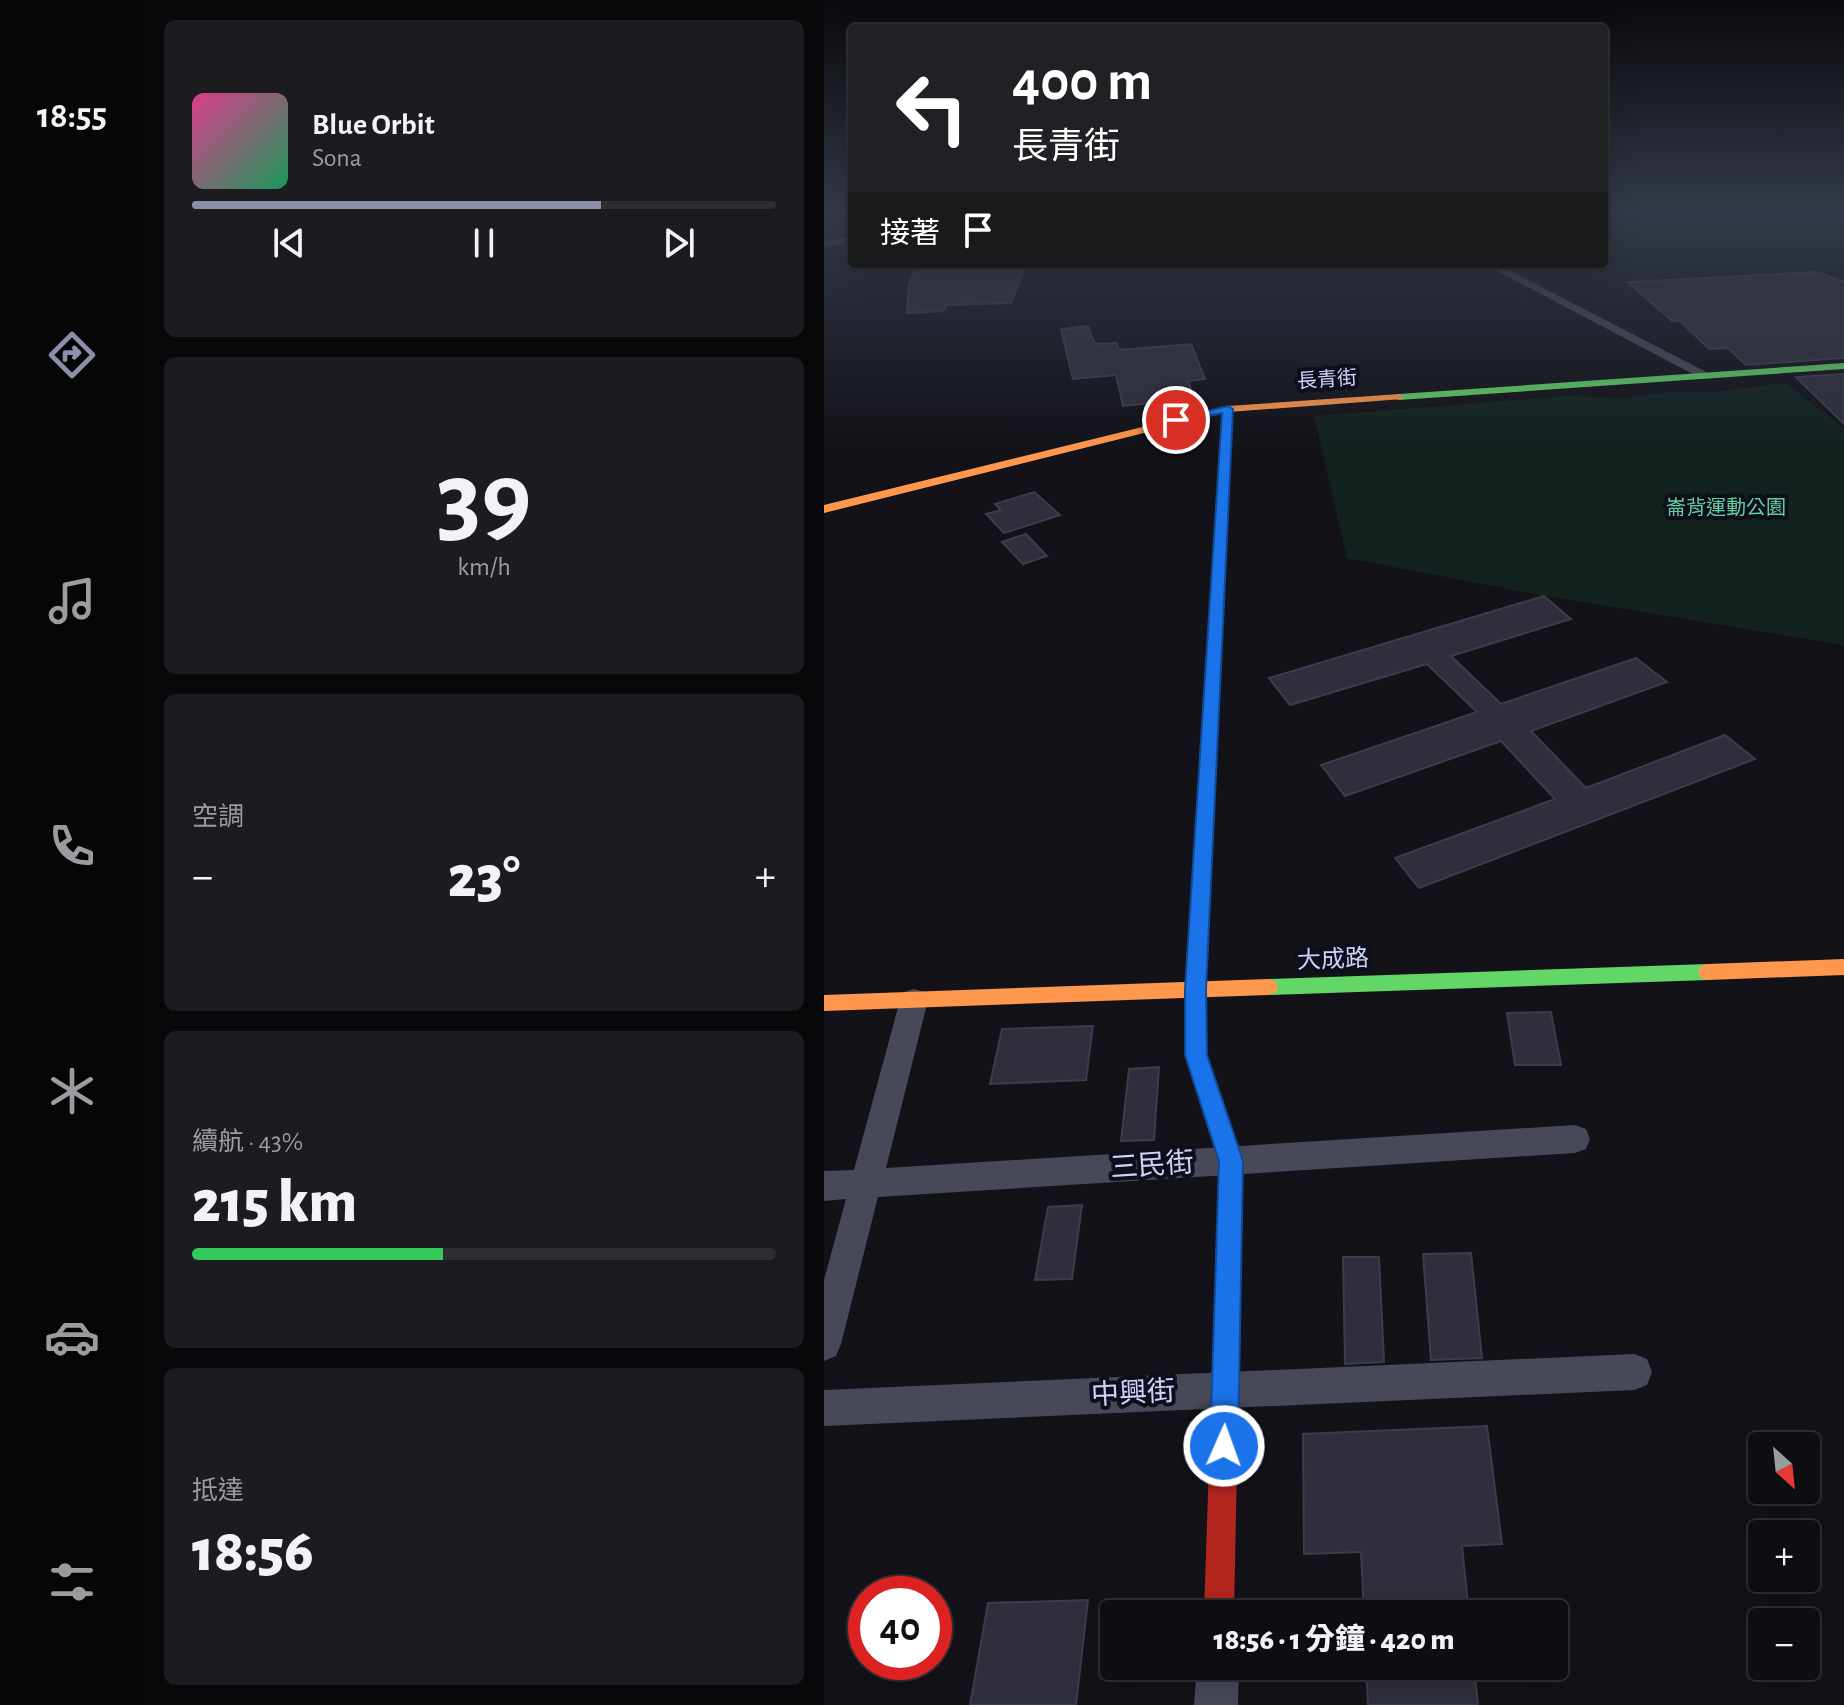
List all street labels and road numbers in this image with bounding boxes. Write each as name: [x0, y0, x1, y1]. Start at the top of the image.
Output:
street label: 長青街: [1296, 367, 1358, 392]
street label: 大成路: [1297, 945, 1369, 973]
street label: 三民街: [1109, 1147, 1195, 1183]
street label: 中興街: [1090, 1376, 1176, 1410]

